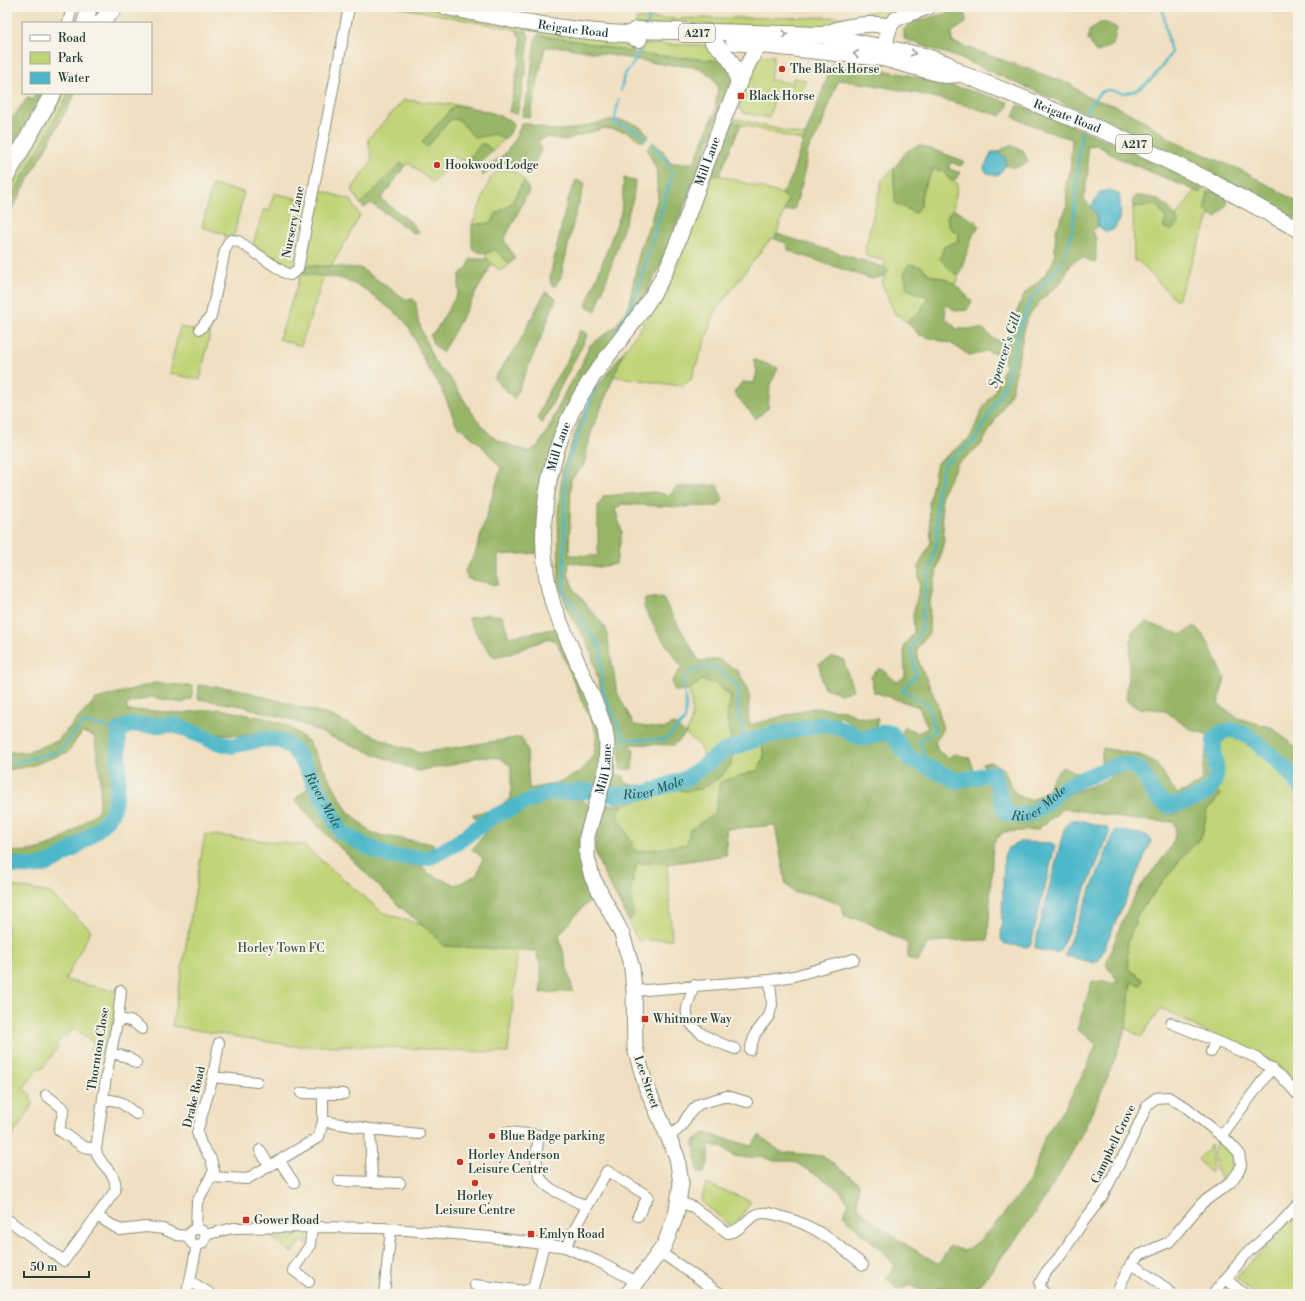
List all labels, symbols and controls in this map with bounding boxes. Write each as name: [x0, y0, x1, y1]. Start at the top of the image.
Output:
street label: Reigate Road: [537, 17, 609, 41]
legend: [22, 22, 152, 94]
road number: A217: [679, 24, 715, 42]
one-way arrow: [782, 29, 788, 38]
text: Road: [58, 31, 86, 46]
one-way arrow: [910, 49, 916, 57]
one-way arrow: [853, 50, 859, 59]
text: Park: [58, 51, 84, 66]
place label: The Black Horse: [790, 62, 880, 77]
marker: The Black Horse: [777, 64, 787, 74]
text: Water: [57, 71, 90, 86]
place label: Black Horse: [748, 89, 815, 104]
marker: Black Horse: [736, 91, 746, 101]
street label: Reigate Road: [1031, 96, 1103, 137]
street label: Mill Lane: [692, 135, 724, 188]
road number: A217: [1116, 135, 1152, 153]
place label: Hookwood Lodge: [445, 158, 539, 173]
marker: Hookwood Lodge: [432, 160, 442, 170]
street label: Nursery Lane: [279, 185, 308, 259]
water label: Spencer's Gill: [985, 310, 1025, 390]
street label: Mill Lane: [544, 419, 575, 473]
street label: Mill Lane: [593, 743, 615, 796]
water label: River Mole: [300, 768, 345, 832]
water label: River Mole: [621, 773, 686, 804]
water label: River Mole: [1009, 782, 1069, 825]
park label: Horley Town FC: [237, 941, 325, 956]
street label: Thornton Close: [84, 1006, 113, 1092]
place label: Whitmore Way: [652, 1012, 732, 1027]
marker: Whitmore Way: [640, 1014, 650, 1024]
street label: Lee Street: [630, 1054, 663, 1111]
street label: Drake Road: [180, 1065, 209, 1130]
street label: Campbell Grove: [1088, 1102, 1139, 1186]
place label: Blue Badge parking: [499, 1129, 606, 1144]
marker: Blue Badge parking: [487, 1131, 497, 1141]
place label: Horley Anderson Leisure Centre: [468, 1148, 560, 1177]
marker: Horley Anderson Leisure Centre: [455, 1157, 465, 1167]
marker: Horley Leisure Centre: [470, 1178, 480, 1188]
place label: Horley Leisure Centre: [435, 1189, 515, 1218]
place label: Gower Road: [254, 1213, 319, 1228]
marker: Gower Road: [241, 1215, 251, 1225]
place label: Emlyn Road: [539, 1227, 605, 1242]
marker: Emlyn Road: [526, 1229, 536, 1239]
scale bar: [24, 1253, 89, 1279]
text: 50 m: [30, 1260, 58, 1275]

